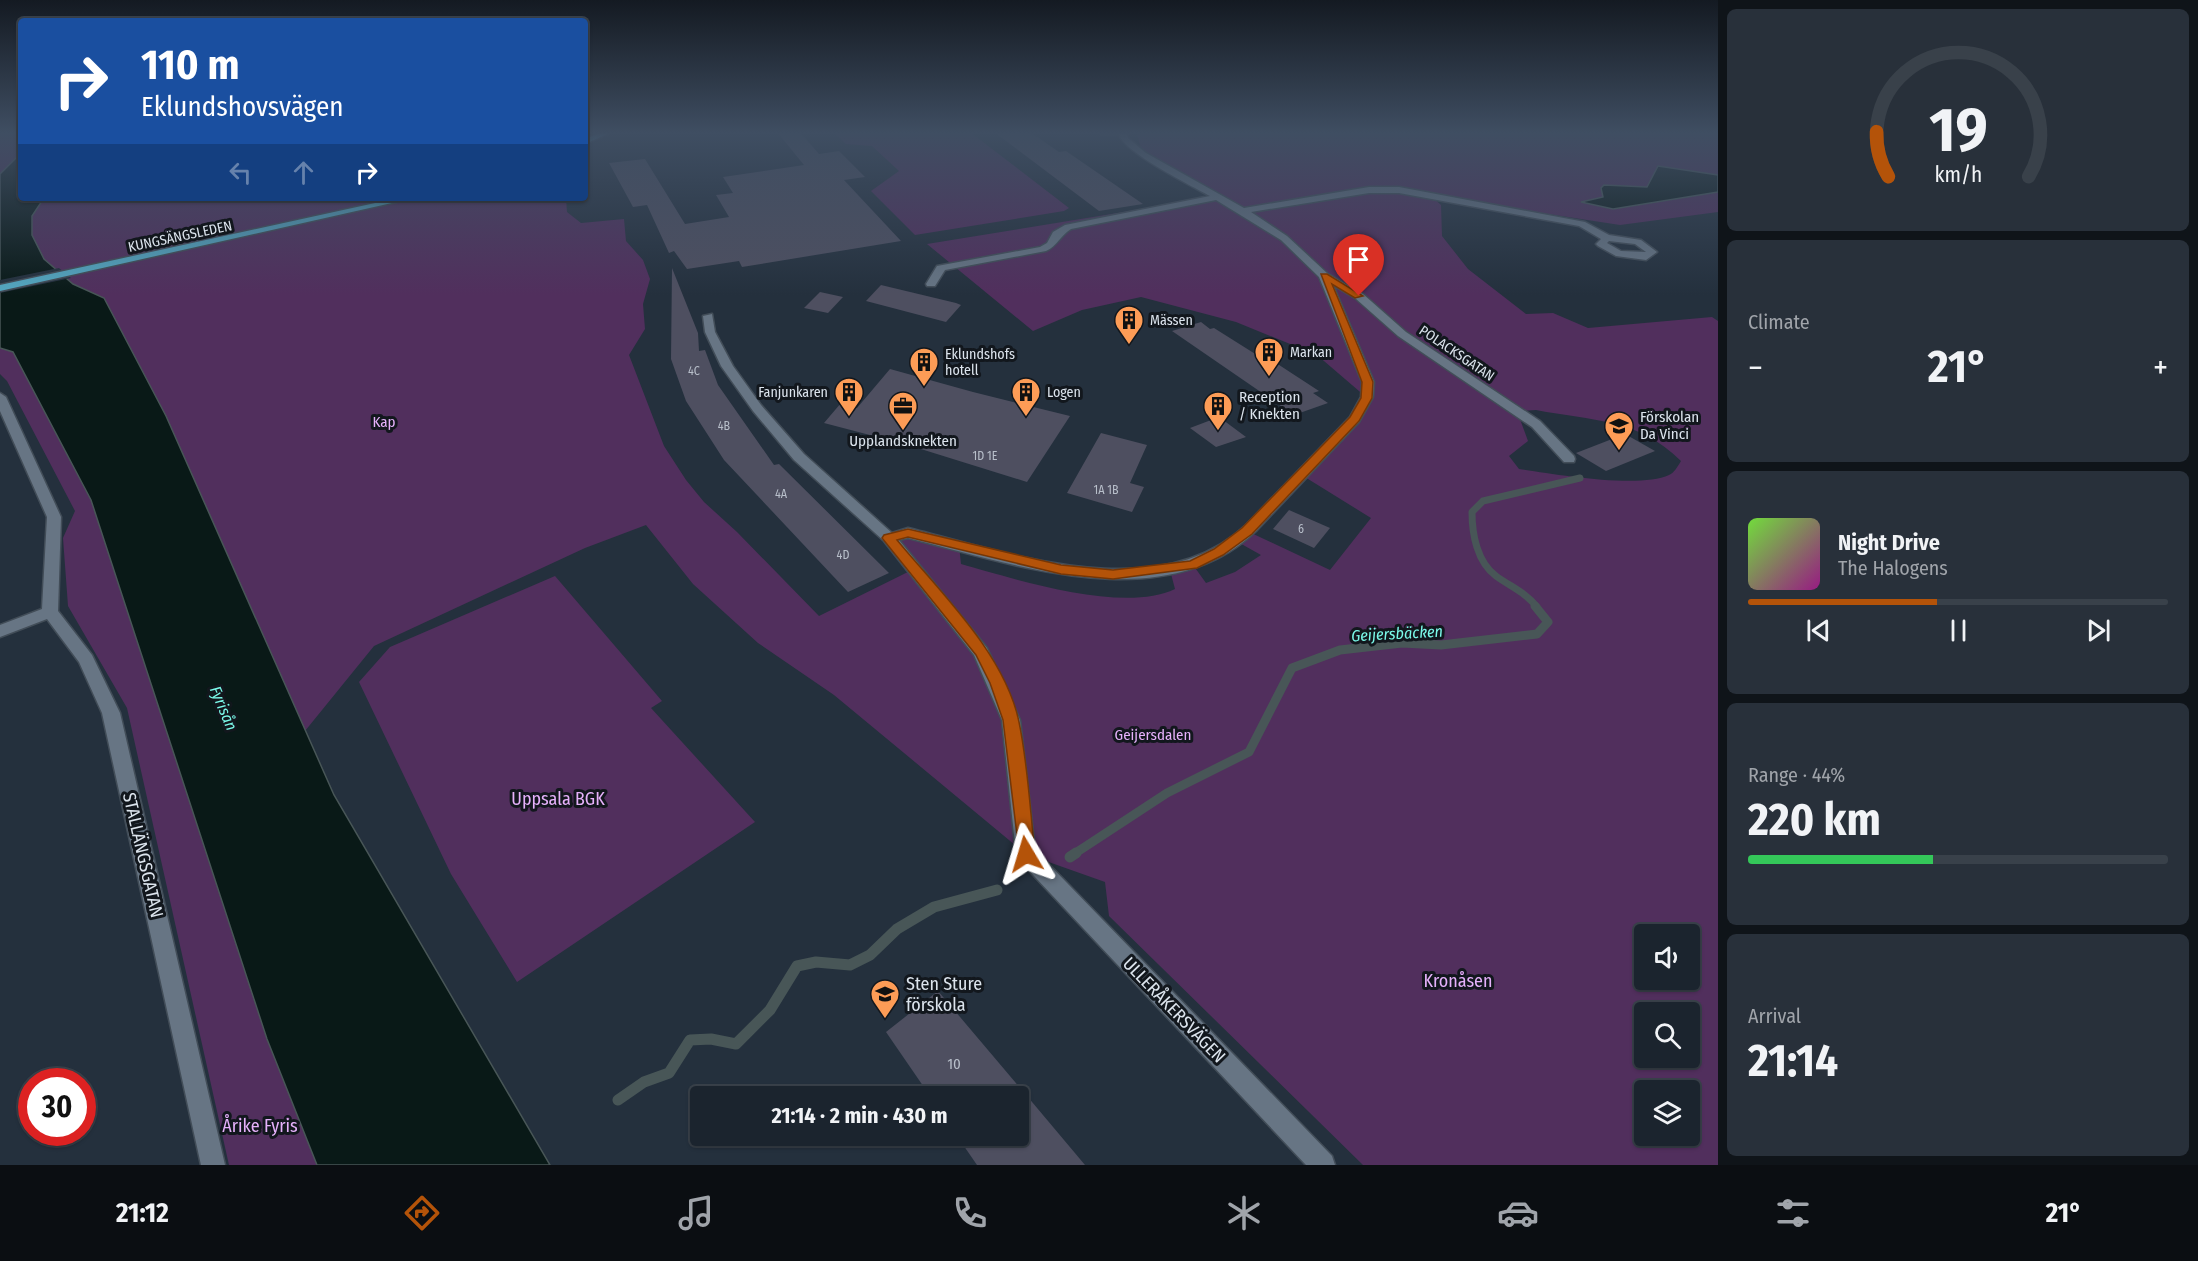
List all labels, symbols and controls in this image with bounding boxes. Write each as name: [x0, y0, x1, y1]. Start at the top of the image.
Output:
text: 110 m: [141, 40, 240, 90]
icon: right: [42, 42, 120, 120]
text: Eklundshovsvägen: [141, 91, 343, 123]
text: 19: [1929, 93, 1987, 168]
icon: left: [224, 156, 257, 189]
icon: ahead: [287, 156, 320, 189]
icon: right: [350, 156, 383, 189]
text: km/h: [1934, 162, 1982, 188]
street label: KUNGSÄNGSLEDEN: [127, 217, 234, 256]
pin: [1333, 234, 1384, 296]
icon: arrive: [1342, 243, 1375, 276]
building icon: Mässen: [1113, 304, 1145, 346]
text: Climate: [1748, 310, 1810, 334]
place label: Mässen: [1150, 312, 1193, 329]
street label: POLACKSGATAN: [1416, 322, 1498, 385]
building icon: Markan: [1253, 336, 1285, 378]
text: 21°: [1928, 340, 1988, 394]
place label: Markan: [1290, 344, 1332, 361]
building icon: Eklundshofs hotell: [908, 346, 940, 388]
place label: Eklundshofs hotell: [945, 346, 1015, 379]
text: −: [1748, 348, 1763, 388]
text: +: [2153, 348, 2168, 388]
house number: 4C: [688, 364, 700, 378]
building icon: Fanjunkaren: [833, 376, 865, 418]
building icon: Logen: [1010, 376, 1042, 418]
place label: Fanjunkaren: [758, 384, 828, 401]
place label: Logen: [1047, 384, 1081, 401]
place label: Reception / Knekten: [1239, 388, 1300, 423]
office icon: Upplandsknekten: [887, 390, 919, 432]
building icon: Reception / Knekten: [1202, 390, 1234, 432]
place label: Förskolan Da Vinci: [1640, 408, 1699, 443]
school or university icon: Förskolan Da Vinci: [1603, 410, 1635, 452]
park label: Kap: [372, 413, 396, 431]
house number: 4B: [718, 419, 731, 433]
place label: Upplandsknekten: [849, 432, 957, 450]
house number: 1D 1E: [973, 449, 998, 463]
house number: 1A 1B: [1093, 483, 1119, 497]
house number: 4A: [775, 487, 788, 501]
house number: 6: [1298, 522, 1304, 536]
text: Night Drive: [1838, 529, 1940, 556]
house number: 4D: [837, 548, 849, 562]
text: The Halogens: [1838, 556, 1948, 580]
icon: previous: [1802, 614, 1835, 647]
icon: pause: [1942, 614, 1975, 647]
icon: next: [2082, 614, 2115, 647]
water label: Geijersbäcken: [1351, 622, 1443, 645]
water label: Fyrisån: [206, 683, 241, 733]
park label: Geijersdalen: [1115, 726, 1191, 744]
text: Range · 44%: [1748, 763, 1845, 787]
park label: Uppsala BGK: [511, 788, 605, 810]
street label: STALLÄNGSGATAN: [118, 790, 168, 920]
text: 220 km: [1748, 793, 1881, 847]
position arrow: [994, 822, 1058, 886]
map controls: [1634, 924, 1700, 1146]
button: sound: [1634, 924, 1700, 990]
street label: ULLERÅKERSVÄGEN: [1118, 952, 1231, 1067]
park label: Kronåsen: [1423, 970, 1493, 992]
place label: Sten Sture förskola: [906, 973, 982, 1016]
school or university icon: Sten Sture förskola: [869, 978, 901, 1020]
button: search: [1634, 1002, 1700, 1068]
text: Arrival: [1748, 1004, 1801, 1028]
text: 21:14: [1748, 1034, 1838, 1088]
house number: 10: [947, 1055, 961, 1073]
speed limit sign: 30: [18, 1068, 96, 1146]
button: layers: [1634, 1080, 1700, 1146]
text: 21:14 · 2 min · 430 m: [771, 1102, 948, 1129]
park label: Årike Fyris: [222, 1114, 298, 1137]
icon: directions: [401, 1192, 443, 1234]
icon: music: [675, 1192, 717, 1234]
icon: phone: [949, 1192, 991, 1234]
icon: climate: [1223, 1192, 1265, 1234]
icon: car: [1497, 1192, 1539, 1234]
icon: filters: [1772, 1192, 1814, 1234]
text: 21:12: [116, 1197, 169, 1229]
text: 21°: [2046, 1197, 2082, 1229]

